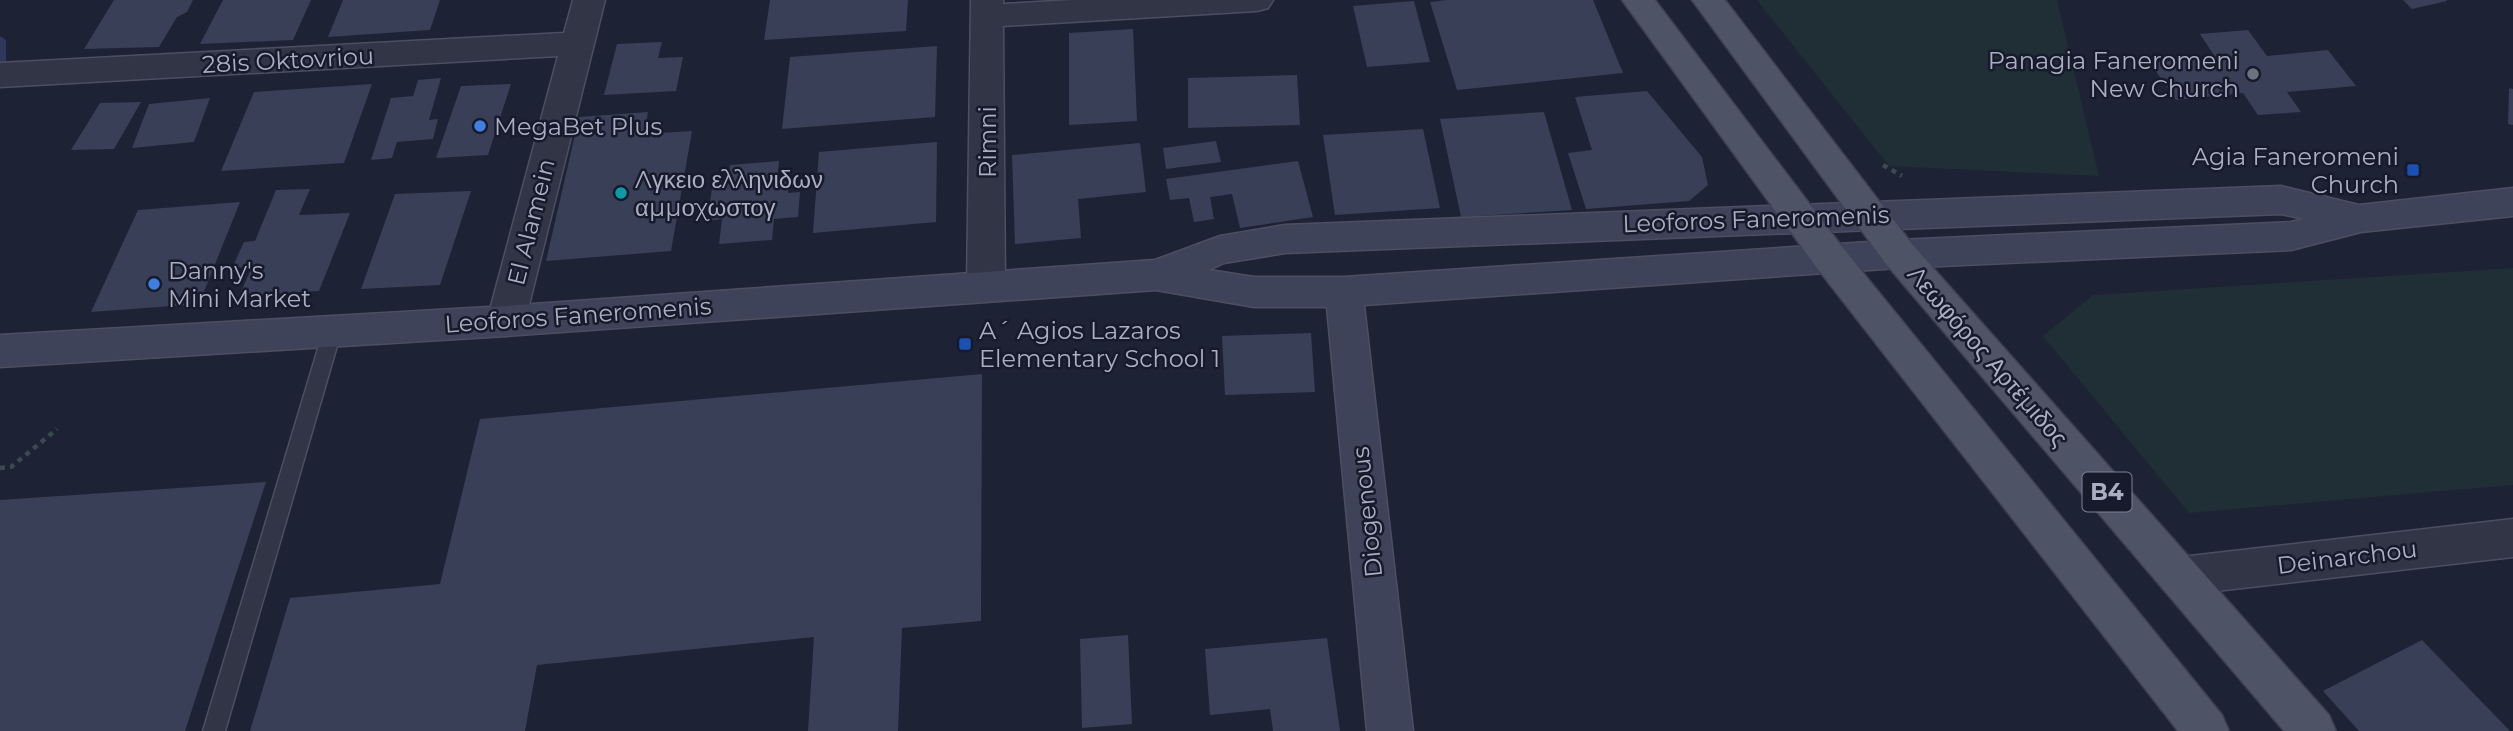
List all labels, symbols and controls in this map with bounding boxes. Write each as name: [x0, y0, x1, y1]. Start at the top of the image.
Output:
street label: 28is Oktovriou: [201, 41, 375, 79]
place label: Panagia Faneromeni New Church: [1988, 46, 2239, 103]
marker: Panagia Faneromeni New Church: [2245, 66, 2261, 82]
street label: Rimni: [973, 106, 1002, 178]
place label: MegaBet Plus: [494, 112, 662, 141]
marker: MegaBet Plus: [472, 118, 488, 134]
place label: Agia Faneromeni Church: [2192, 142, 2399, 199]
street label: El Alamein: [501, 156, 561, 288]
marker: Agia Faneromeni Church: [2405, 162, 2421, 178]
place label: Λγκειο ελληνιδων αμμοχωστογ: [635, 165, 823, 222]
marker: Λγκειο ελληνιδων αμμοχωστογ: [613, 185, 629, 201]
street label: Leoforos Faneromenis: [1622, 200, 1890, 238]
place label: Danny's Mini Market: [168, 256, 311, 313]
street label: Λεωφόρος Αρτέμιδος: [1902, 260, 2074, 452]
marker: Danny's Mini Market: [146, 276, 162, 292]
street label: Leoforos Faneromenis: [444, 291, 712, 339]
place label: A´ Agios Lazaros Elementary School 1: [979, 316, 1220, 373]
marker: A´ Agios Lazaros Elementary School 1: [957, 336, 973, 352]
street label: Diogenous: [1346, 445, 1388, 579]
road number: B4: [2082, 472, 2132, 512]
street label: Deinarchou: [2275, 534, 2419, 580]

